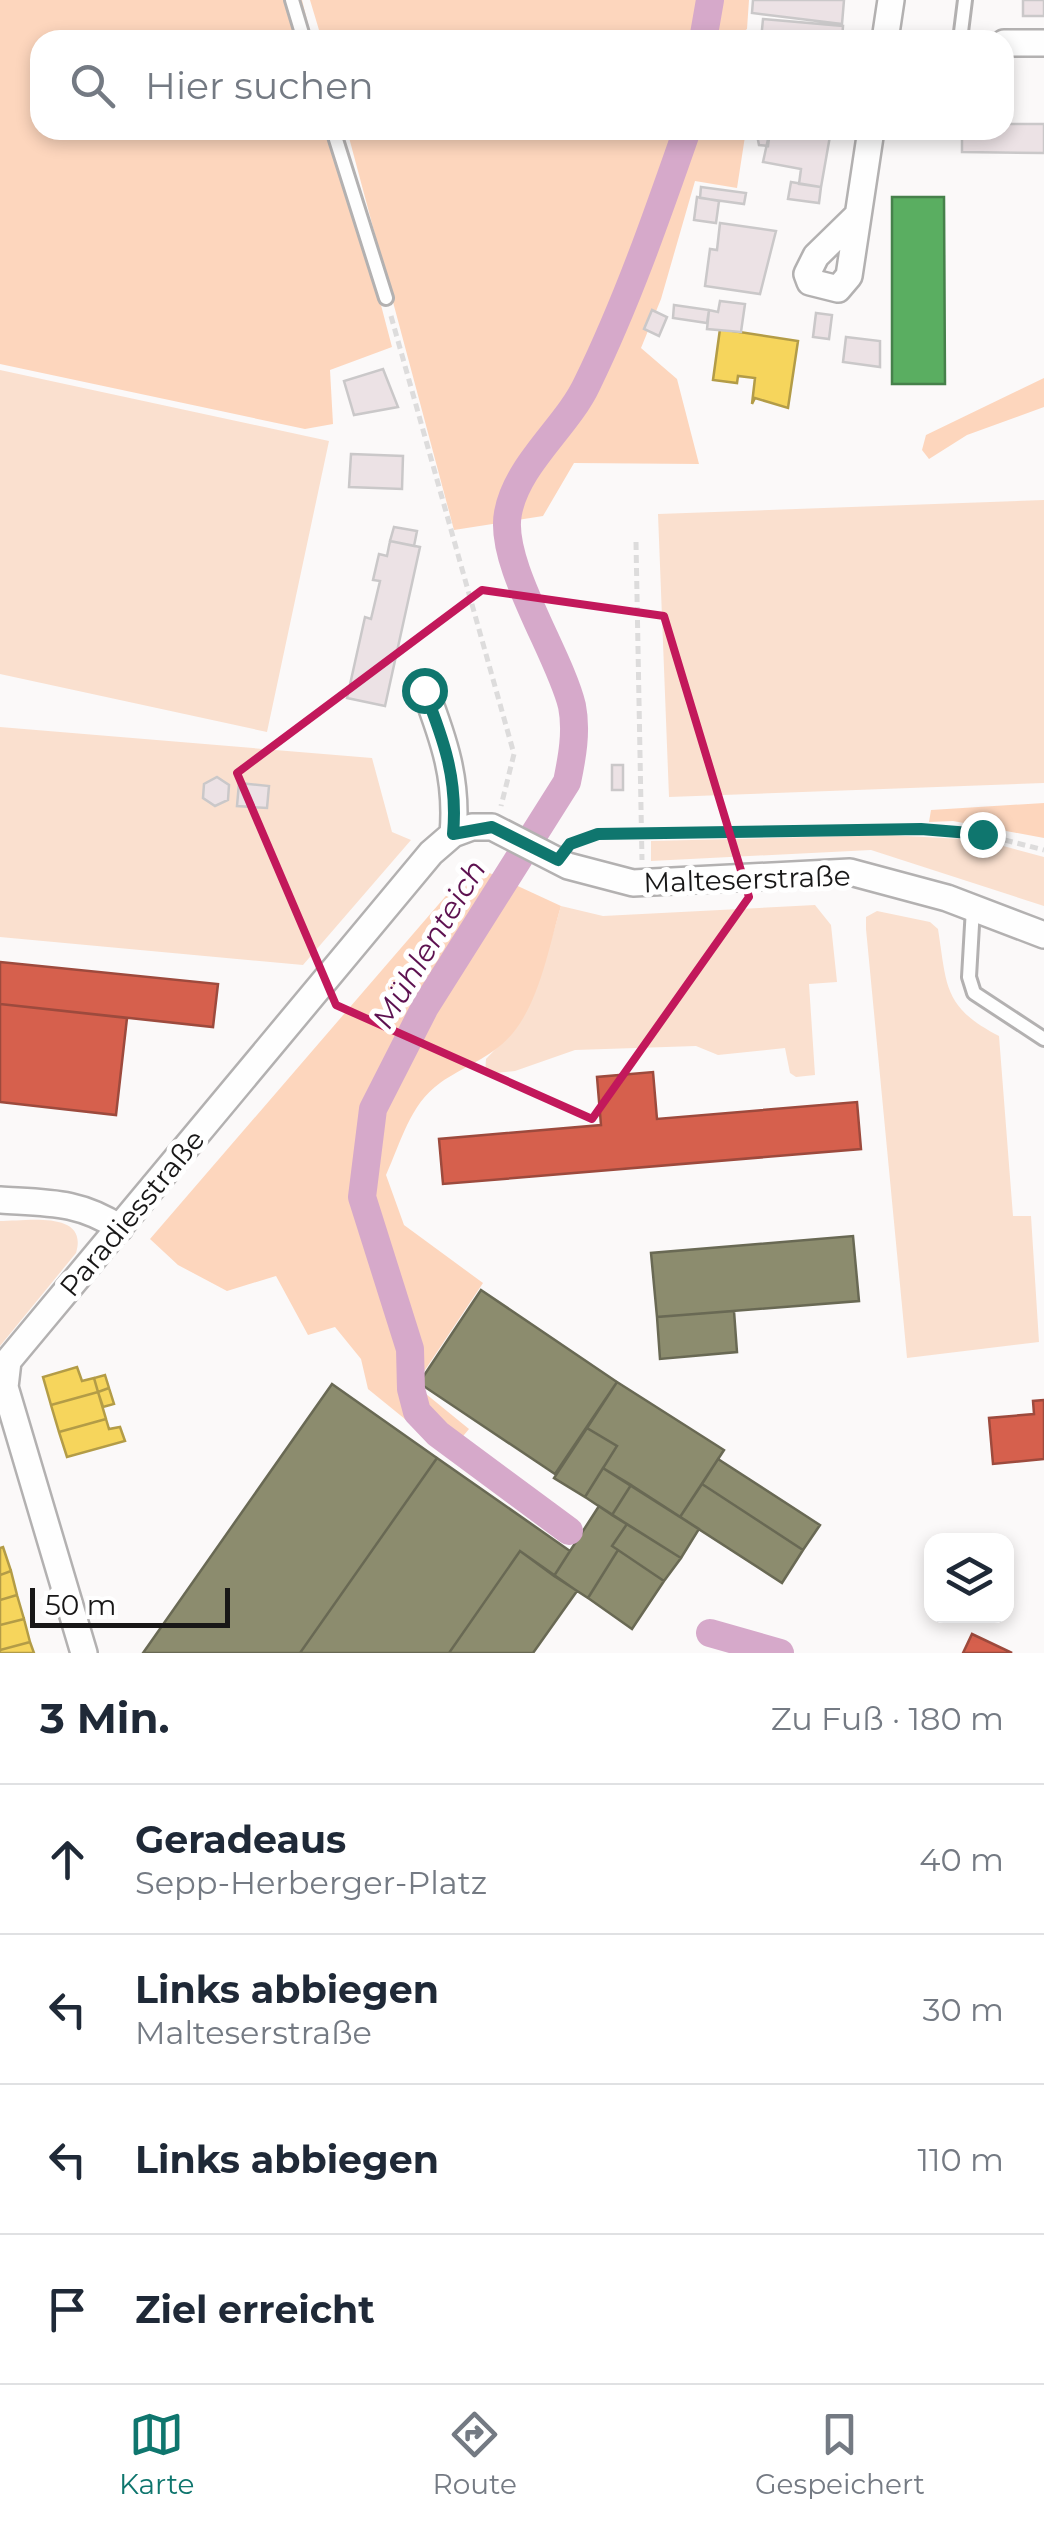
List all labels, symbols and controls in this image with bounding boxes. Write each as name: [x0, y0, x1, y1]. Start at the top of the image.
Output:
search box: [30, 30, 1014, 140]
icon: search: [65, 58, 120, 113]
text: Hier suchen: [145, 62, 374, 109]
route start: [402, 668, 448, 714]
route end: [960, 812, 1006, 858]
water label: Mühlenteich: [364, 853, 494, 1035]
street label: Malteserstraße: [643, 858, 851, 900]
street label: Paradiesstraße: [52, 1123, 212, 1303]
map controls: [924, 1533, 1014, 1623]
button: layers: [924, 1533, 1014, 1623]
scale bar: [30, 1583, 230, 1628]
text: 50 m: [45, 1588, 116, 1622]
text: 3 Min.: [40, 1692, 170, 1744]
text: Zu Fuß · 180 m: [771, 1699, 1004, 1738]
text: Geradeaus: [135, 1816, 346, 1863]
icon: ahead: [40, 1832, 95, 1887]
text: 40 m: [919, 1840, 1004, 1879]
text: Sepp-Herberger-Platz: [135, 1863, 487, 1902]
text: Links abbiegen: [135, 1966, 439, 2013]
icon: left: [40, 1982, 95, 2037]
text: 30 m: [922, 1990, 1004, 2029]
text: Malteserstraße: [135, 2013, 372, 2052]
icon: left: [40, 2132, 95, 2187]
text: Links abbiegen: [135, 2136, 439, 2183]
text: 110 m: [917, 2140, 1004, 2179]
icon: arrive: [40, 2282, 95, 2337]
text: Ziel erreicht: [135, 2286, 375, 2333]
tab: Karte: [119, 2407, 194, 2501]
tab: Route: [433, 2407, 517, 2501]
tab: Gespeichert: [755, 2407, 925, 2501]

